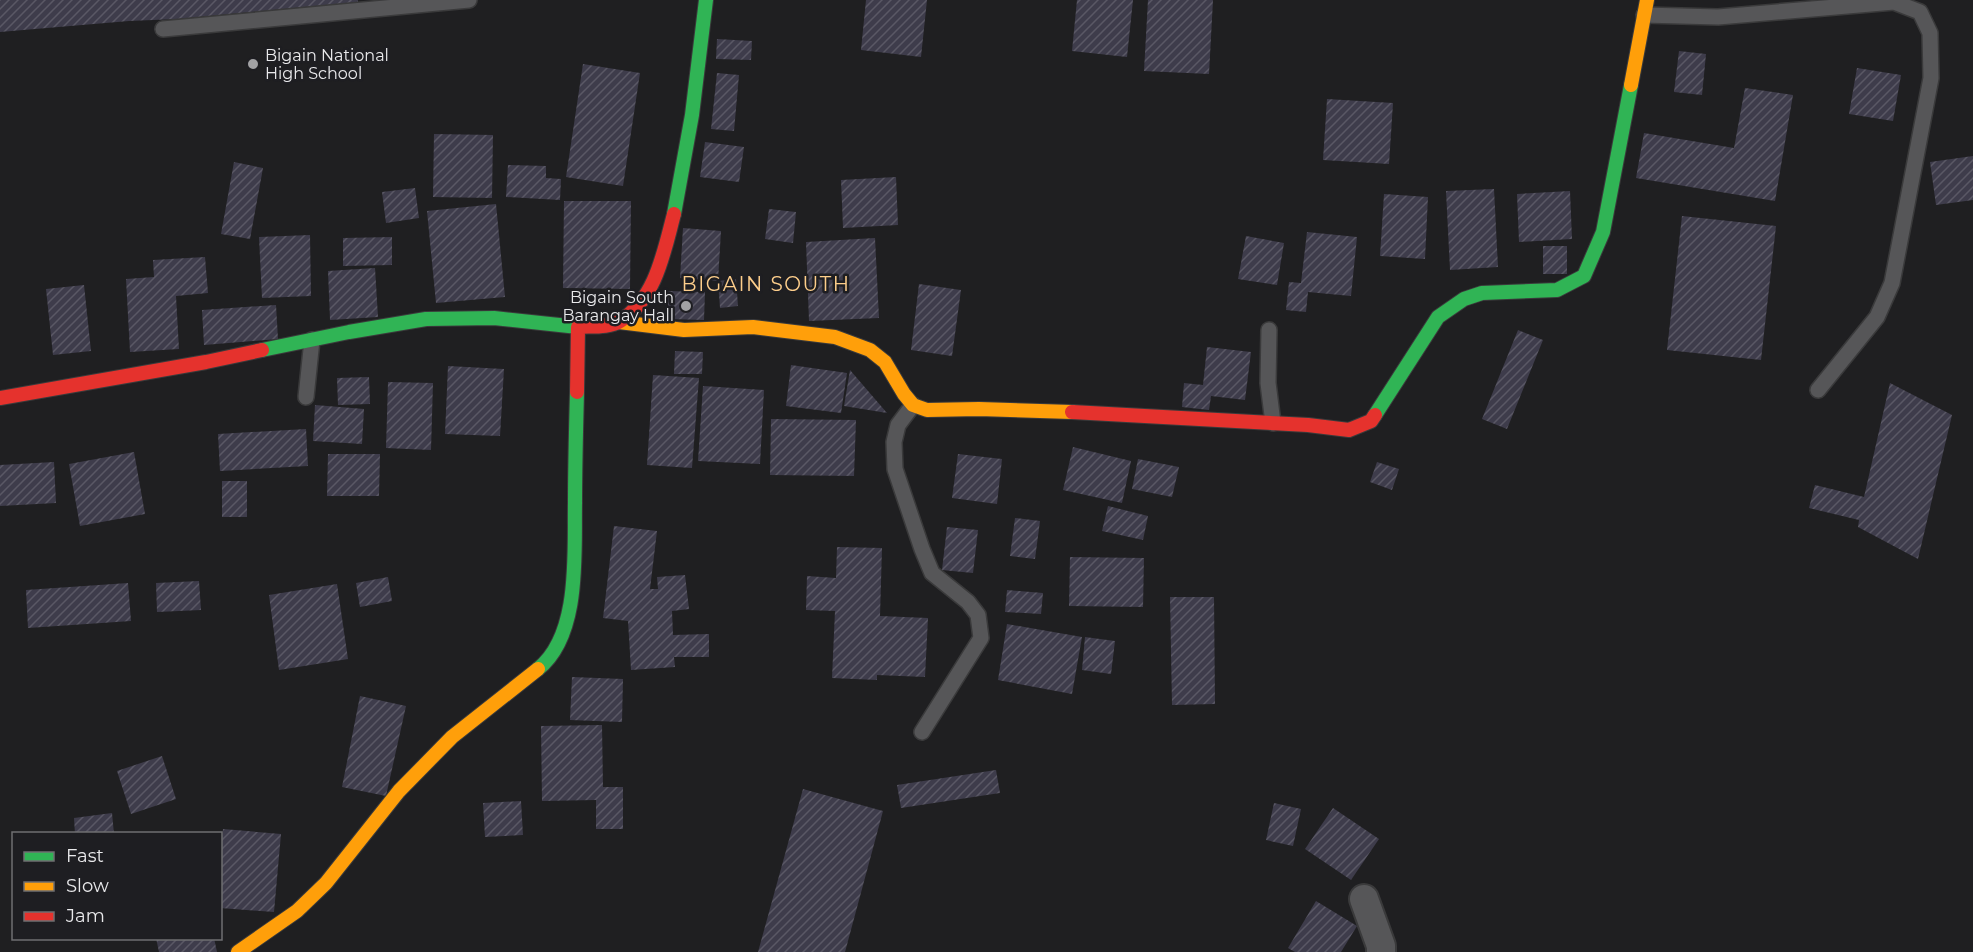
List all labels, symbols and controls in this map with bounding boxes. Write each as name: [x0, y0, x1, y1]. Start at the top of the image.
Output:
place label: Bigain National High School: [265, 46, 389, 83]
marker: Bigain National High School: [246, 57, 260, 71]
district label: BIGAIN SOUTH: [682, 272, 850, 296]
place label: Bigain South Barangay Hall: [562, 288, 674, 325]
marker: Bigain South Barangay Hall: [679, 299, 693, 313]
legend: [12, 832, 222, 940]
text: Fast: [66, 845, 104, 867]
text: Slow: [66, 875, 109, 897]
text: Jam: [65, 905, 105, 927]

